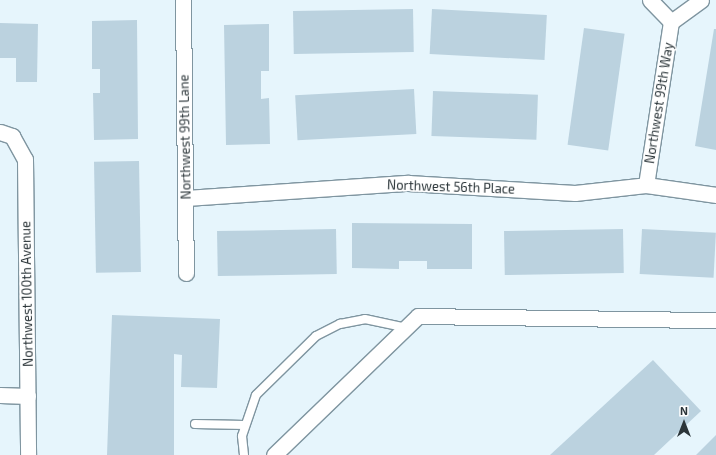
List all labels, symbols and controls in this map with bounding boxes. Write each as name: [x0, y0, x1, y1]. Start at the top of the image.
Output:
street label: Northwest 99th Way: [642, 41, 676, 165]
street label: Northwest 99th Lane: [176, 74, 194, 200]
street label: Northwest 56th Place: [387, 177, 515, 197]
street label: Northwest 100th Avenue: [18, 221, 36, 367]
north arrow: [664, 403, 704, 443]
text: N: [680, 404, 688, 417]

